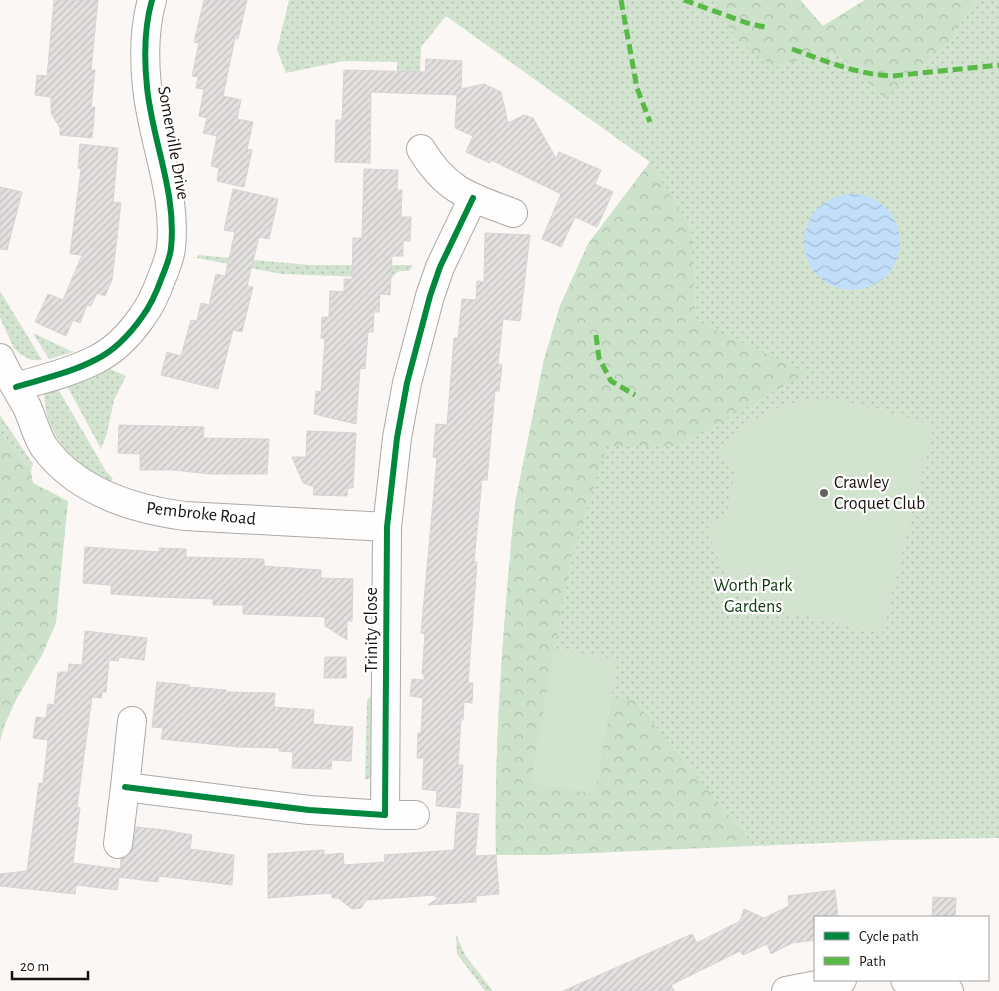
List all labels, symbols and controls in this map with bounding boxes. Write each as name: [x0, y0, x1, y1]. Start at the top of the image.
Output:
street label: Somerville Drive: [154, 85, 192, 201]
place label: Crawley Croquet Club: [834, 474, 925, 513]
marker: Crawley Croquet Club: [818, 487, 830, 499]
street label: Pembroke Road: [145, 499, 257, 529]
park label: Worth Park Gardens: [714, 577, 793, 616]
street label: Trinity Close: [363, 587, 381, 673]
legend: [814, 916, 989, 981]
text: Cycle path: [859, 929, 919, 944]
scale bar: [12, 948, 89, 980]
text: Path: [859, 954, 886, 969]
text: 20 m: [20, 959, 49, 974]

